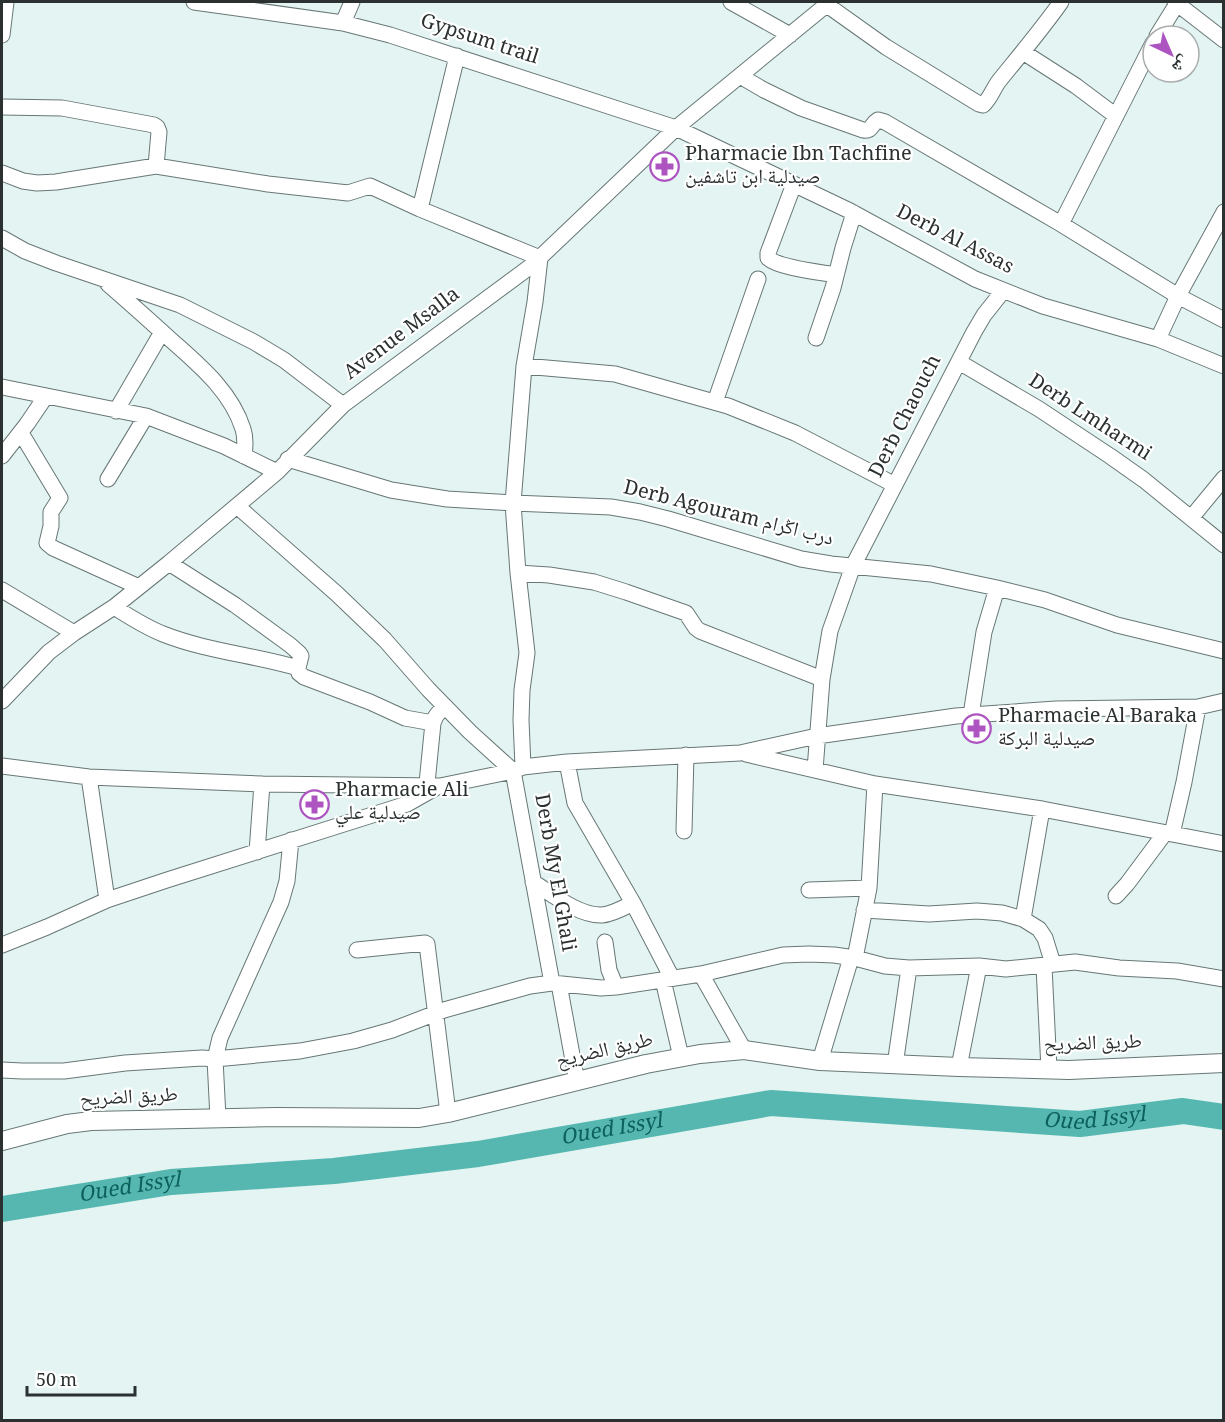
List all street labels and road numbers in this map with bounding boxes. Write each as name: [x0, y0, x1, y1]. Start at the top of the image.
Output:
street label: Gypsum trail: [415, 6, 543, 76]
street label: Derb Al Assas: [889, 197, 1019, 285]
street label: Avenue Msalla: [337, 280, 469, 390]
street label: Derb Chaouch: [861, 349, 953, 485]
street label: Derb Lmharmi: [1020, 366, 1158, 472]
street label: Derb Agouram درب اڭرام: [619, 472, 837, 558]
street label: Derb My El Ghali: [522, 791, 584, 955]
street label: طريق الضريح: [553, 1024, 657, 1080]
street label: طريق الضريح: [1043, 1026, 1143, 1064]
street label: طريق الضريح: [79, 1079, 179, 1119]

